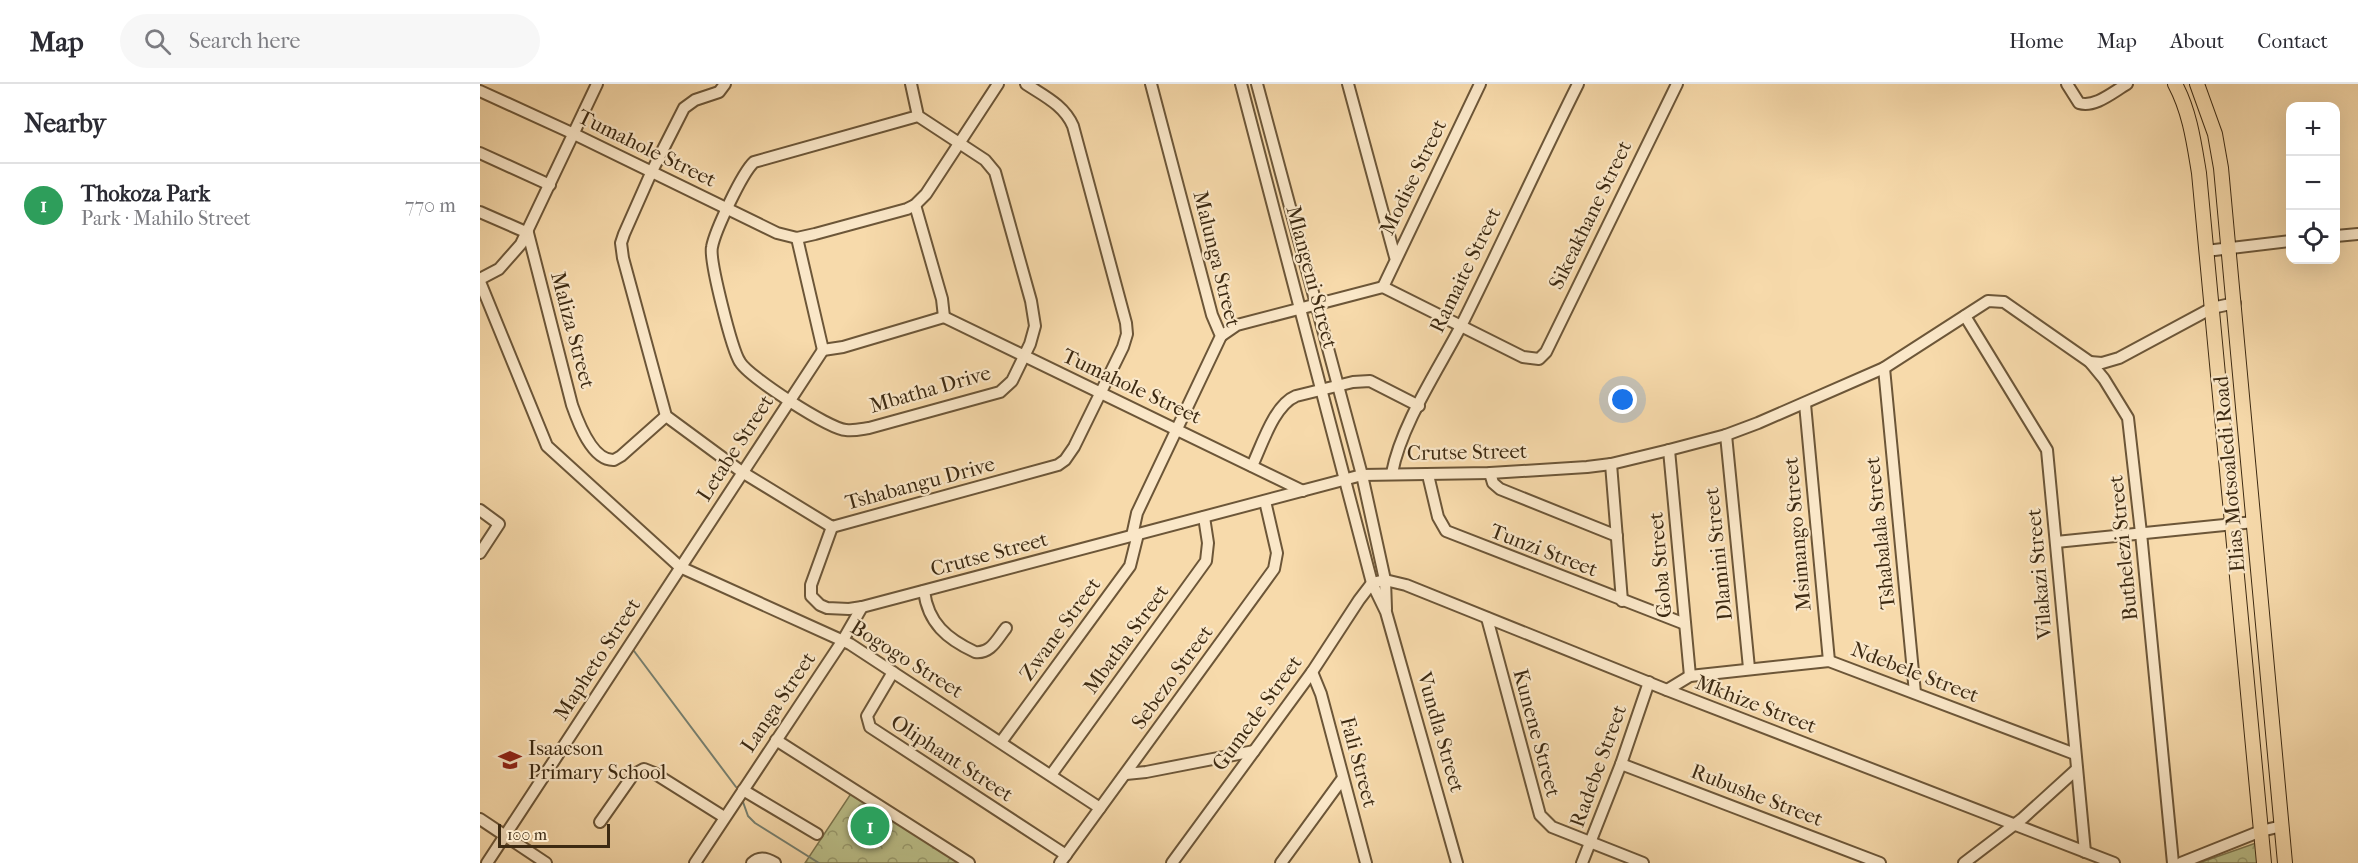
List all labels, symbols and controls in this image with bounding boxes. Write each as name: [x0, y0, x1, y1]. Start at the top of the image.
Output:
search box: [120, 14, 540, 68]
text: Map: [30, 25, 84, 58]
icon: search: [141, 25, 174, 58]
text: Search here: [189, 28, 300, 54]
text: Home: [2009, 29, 2064, 53]
text: Map: [2097, 29, 2137, 53]
text: About: [2170, 29, 2224, 53]
text: Contact: [2257, 29, 2328, 53]
map controls: [2286, 102, 2340, 264]
button: +: [2286, 102, 2340, 156]
street label: Tumahole Street: [574, 104, 721, 192]
text: Nearby: [24, 108, 106, 139]
street label: Modise Street: [1375, 115, 1451, 239]
street label: Sikeakhane Street: [1544, 136, 1637, 293]
button: −: [2286, 156, 2340, 210]
text: Thokoza Park: [81, 181, 210, 207]
street label: Malunga Street: [1188, 188, 1246, 330]
text: 1: [40, 194, 47, 217]
text: 770 m: [405, 194, 456, 217]
street label: Mlangeni Street: [1281, 203, 1343, 352]
street label: Ramaite Street: [1424, 203, 1506, 337]
text: Park · Mahilo Street: [81, 207, 251, 230]
button: locate: [2286, 210, 2340, 264]
street label: Maliza Street: [546, 269, 600, 391]
street label: Tumahole Street: [1059, 343, 1206, 429]
street label: Mbatha Drive: [867, 360, 993, 418]
street label: Elias Motsoaledi Road: [2208, 374, 2250, 573]
your location: [1608, 385, 1637, 414]
street label: Letabe Street: [692, 390, 778, 506]
street label: Crutse Street: [1407, 439, 1528, 465]
street label: Tshabangu Drive: [843, 452, 997, 514]
street label: Tshabalala Street: [1860, 455, 1900, 610]
street label: Msimango Street: [1778, 456, 1816, 612]
street label: Buthelezi Street: [2103, 473, 2143, 622]
street label: Dlamini Street: [1699, 486, 1737, 622]
street label: Vilakazi Street: [2021, 507, 2057, 641]
street label: Goba Street: [1643, 511, 1677, 619]
street label: Tunzi Street: [1487, 519, 1602, 582]
street label: Crutse Street: [928, 527, 1051, 581]
street label: Zwane Street: [1015, 572, 1106, 685]
street label: Mbatha Street: [1078, 579, 1174, 698]
street label: Mapheto Street: [549, 593, 646, 724]
street label: Bogogo Street: [846, 615, 968, 703]
street label: Sebezo Street: [1126, 620, 1218, 734]
street label: Ndebele Street: [1848, 637, 1983, 708]
street label: Langa Street: [736, 647, 821, 757]
street label: Gumede Street: [1207, 650, 1307, 775]
street label: Kunene Street: [1508, 666, 1566, 800]
street label: Vundla Street: [1412, 668, 1470, 795]
street label: Mkhize Street: [1692, 670, 1820, 738]
street label: Radebe Street: [1565, 701, 1631, 830]
street label: Oliphant Street: [886, 710, 1018, 807]
street label: Fali Street: [1335, 714, 1383, 810]
place label: Isaacson Primary School: [528, 736, 666, 784]
school or university icon: Isaacson Primary School: [497, 747, 523, 773]
street label: Rubushe Street: [1688, 759, 1827, 831]
pin: 1: [850, 804, 890, 848]
scale bar: [498, 821, 610, 848]
text: 100 m: [507, 825, 547, 844]

